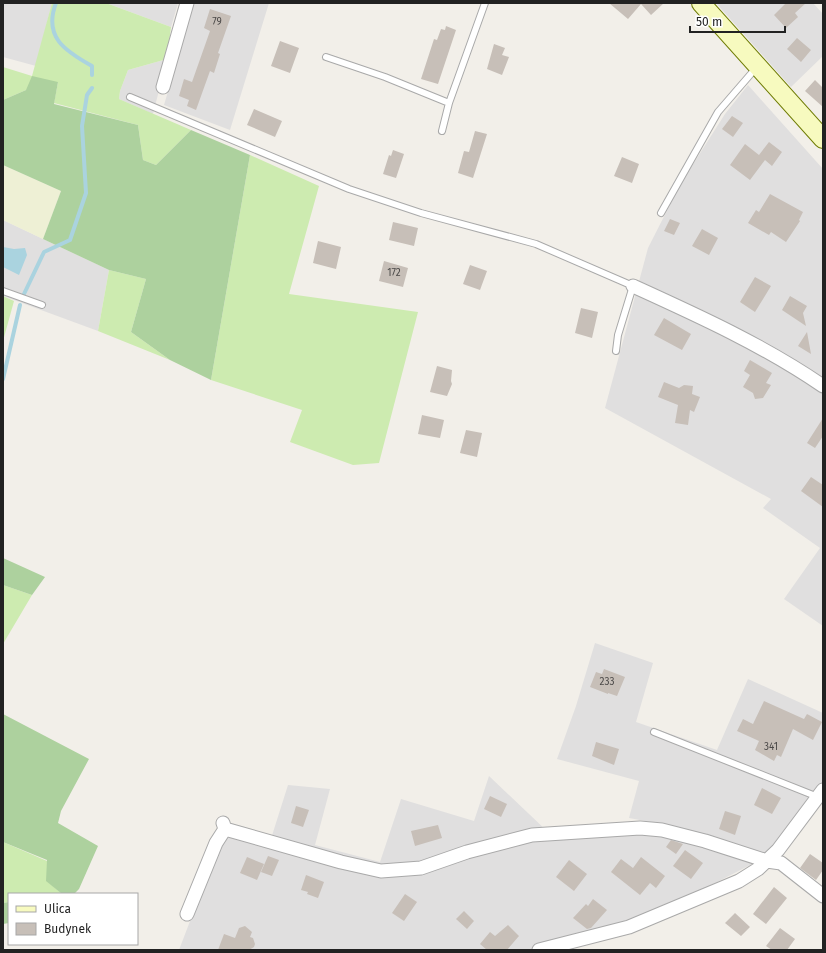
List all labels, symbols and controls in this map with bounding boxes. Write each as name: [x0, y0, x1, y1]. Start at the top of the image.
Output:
scale bar: [690, 8, 785, 34]
text: 50 m: [696, 15, 722, 29]
house number: 79: [212, 16, 222, 28]
house number: 172: [387, 267, 401, 279]
house number: 233: [600, 676, 614, 688]
house number: 341: [764, 741, 778, 753]
legend: [8, 893, 138, 945]
text: Ulica: [44, 902, 71, 916]
text: Budynek: [44, 922, 92, 936]

